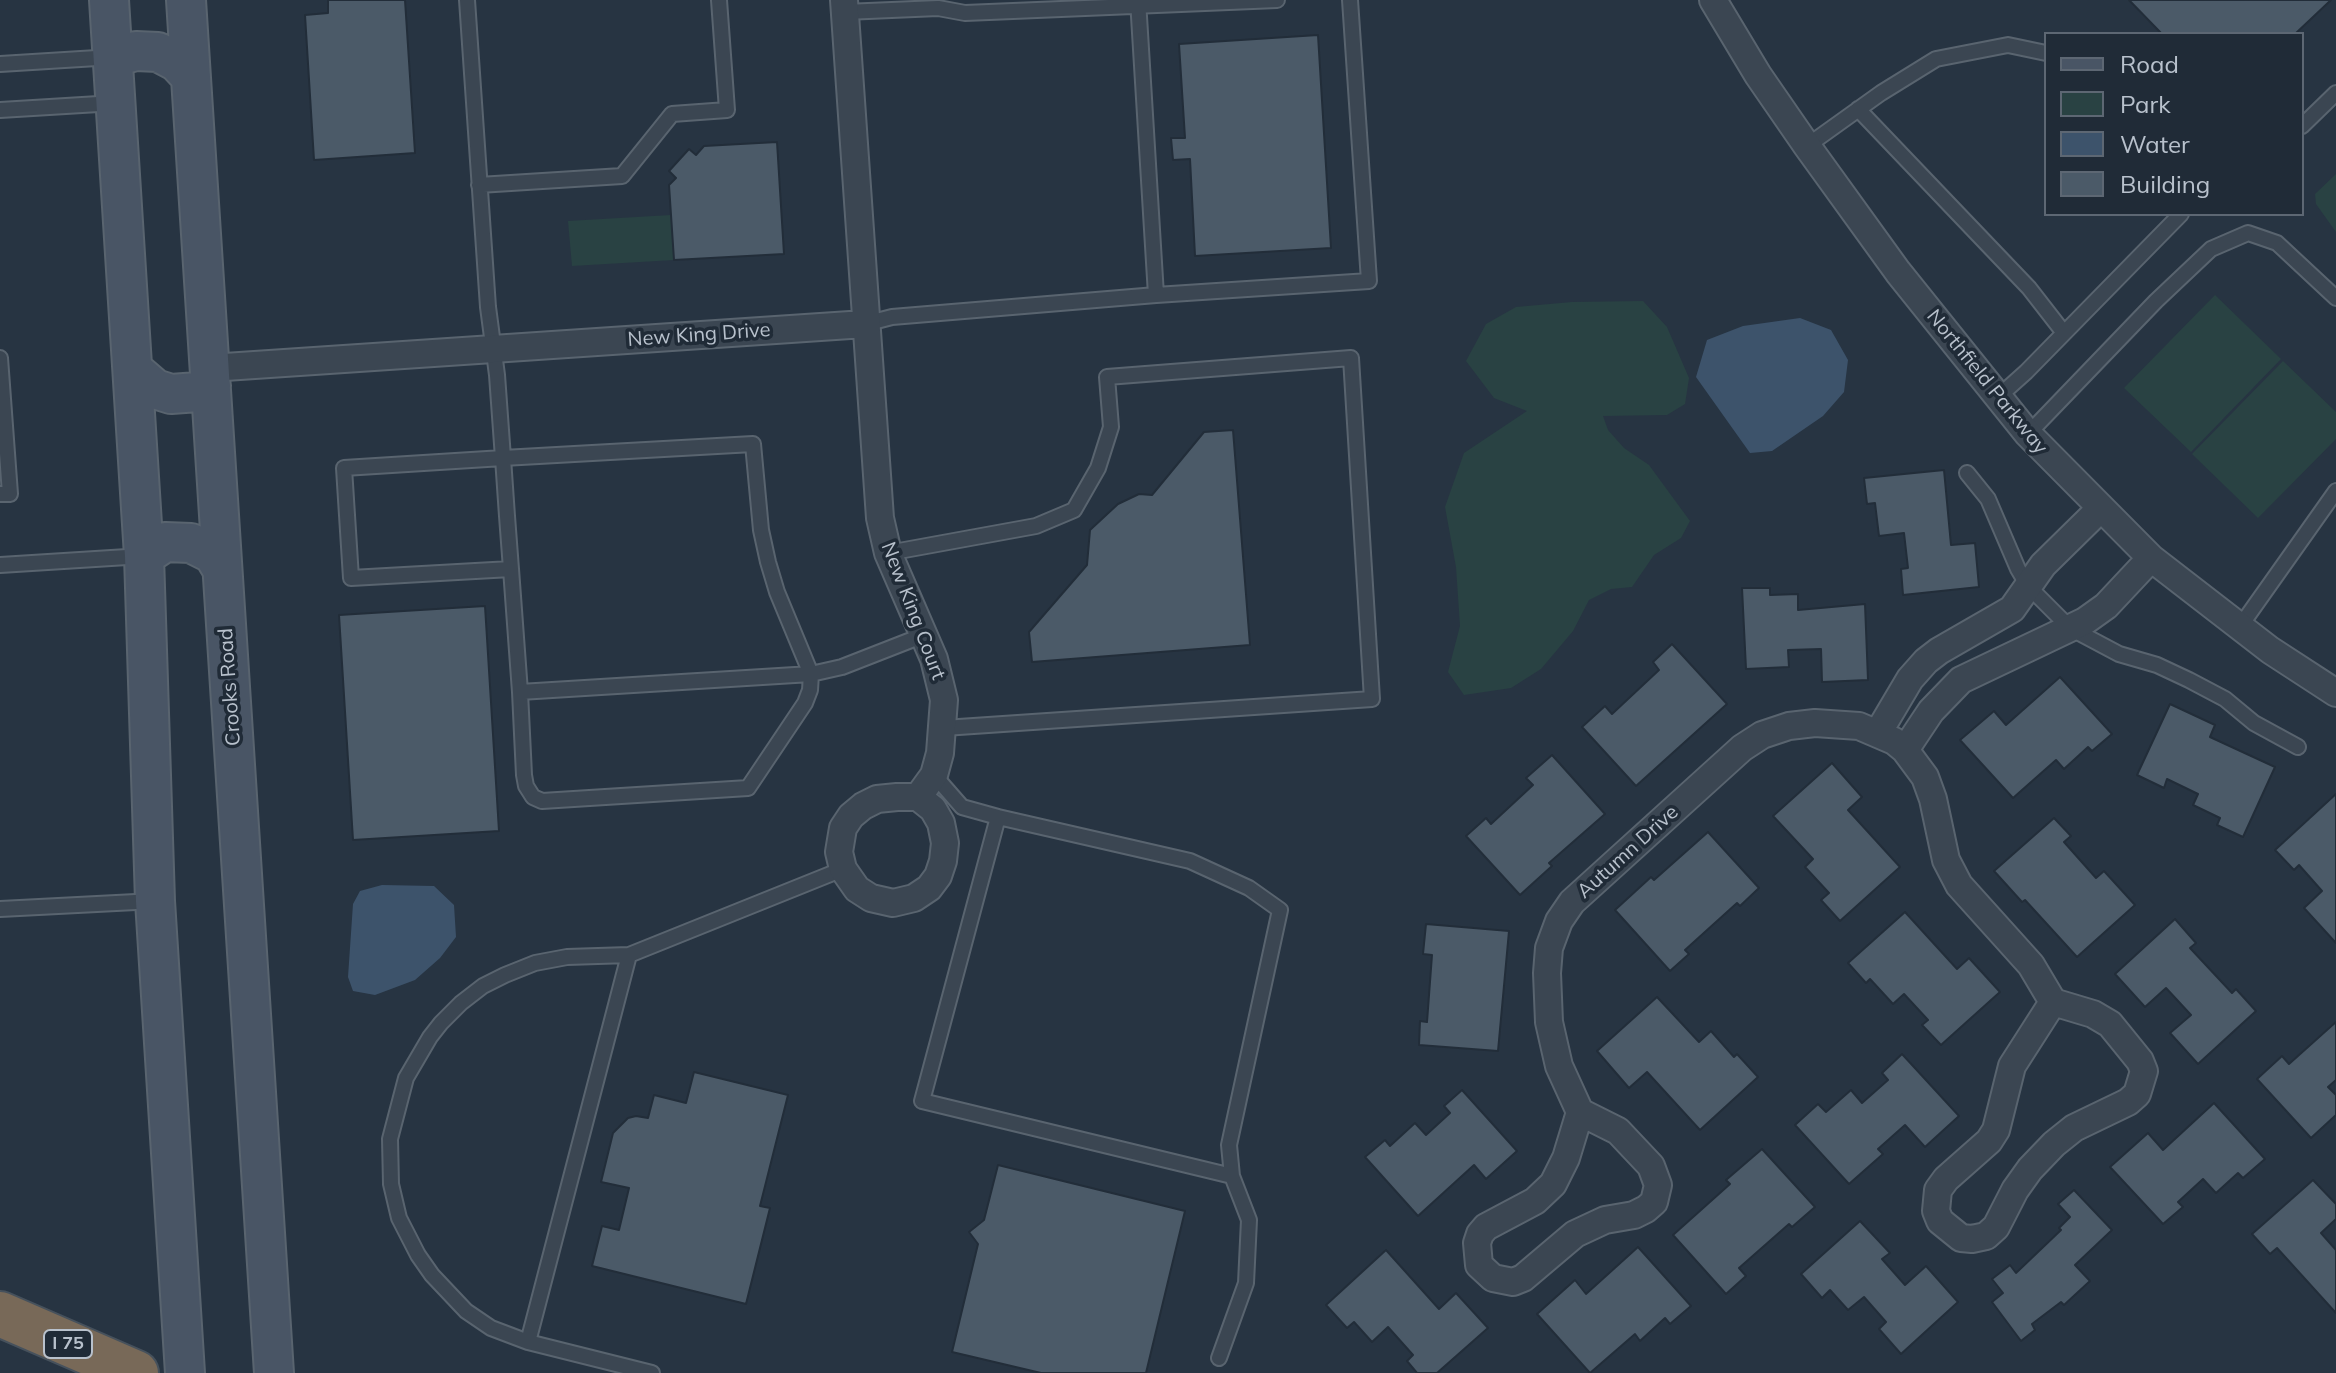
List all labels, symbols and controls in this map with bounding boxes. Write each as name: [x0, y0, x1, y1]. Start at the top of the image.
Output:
legend: [2044, 32, 2304, 216]
text: Road: [2120, 49, 2179, 79]
text: Park: [2120, 89, 2171, 119]
text: Water: [2120, 129, 2190, 159]
text: Building: [2120, 169, 2210, 199]
street label: Northfield Parkway: [1921, 305, 2053, 459]
street label: New King Drive: [627, 318, 771, 352]
street label: New King Court: [876, 539, 950, 683]
street label: Crooks Road: [214, 627, 246, 747]
street label: Autumn Drive: [1573, 800, 1683, 904]
road number: I 75: [44, 1330, 92, 1358]

